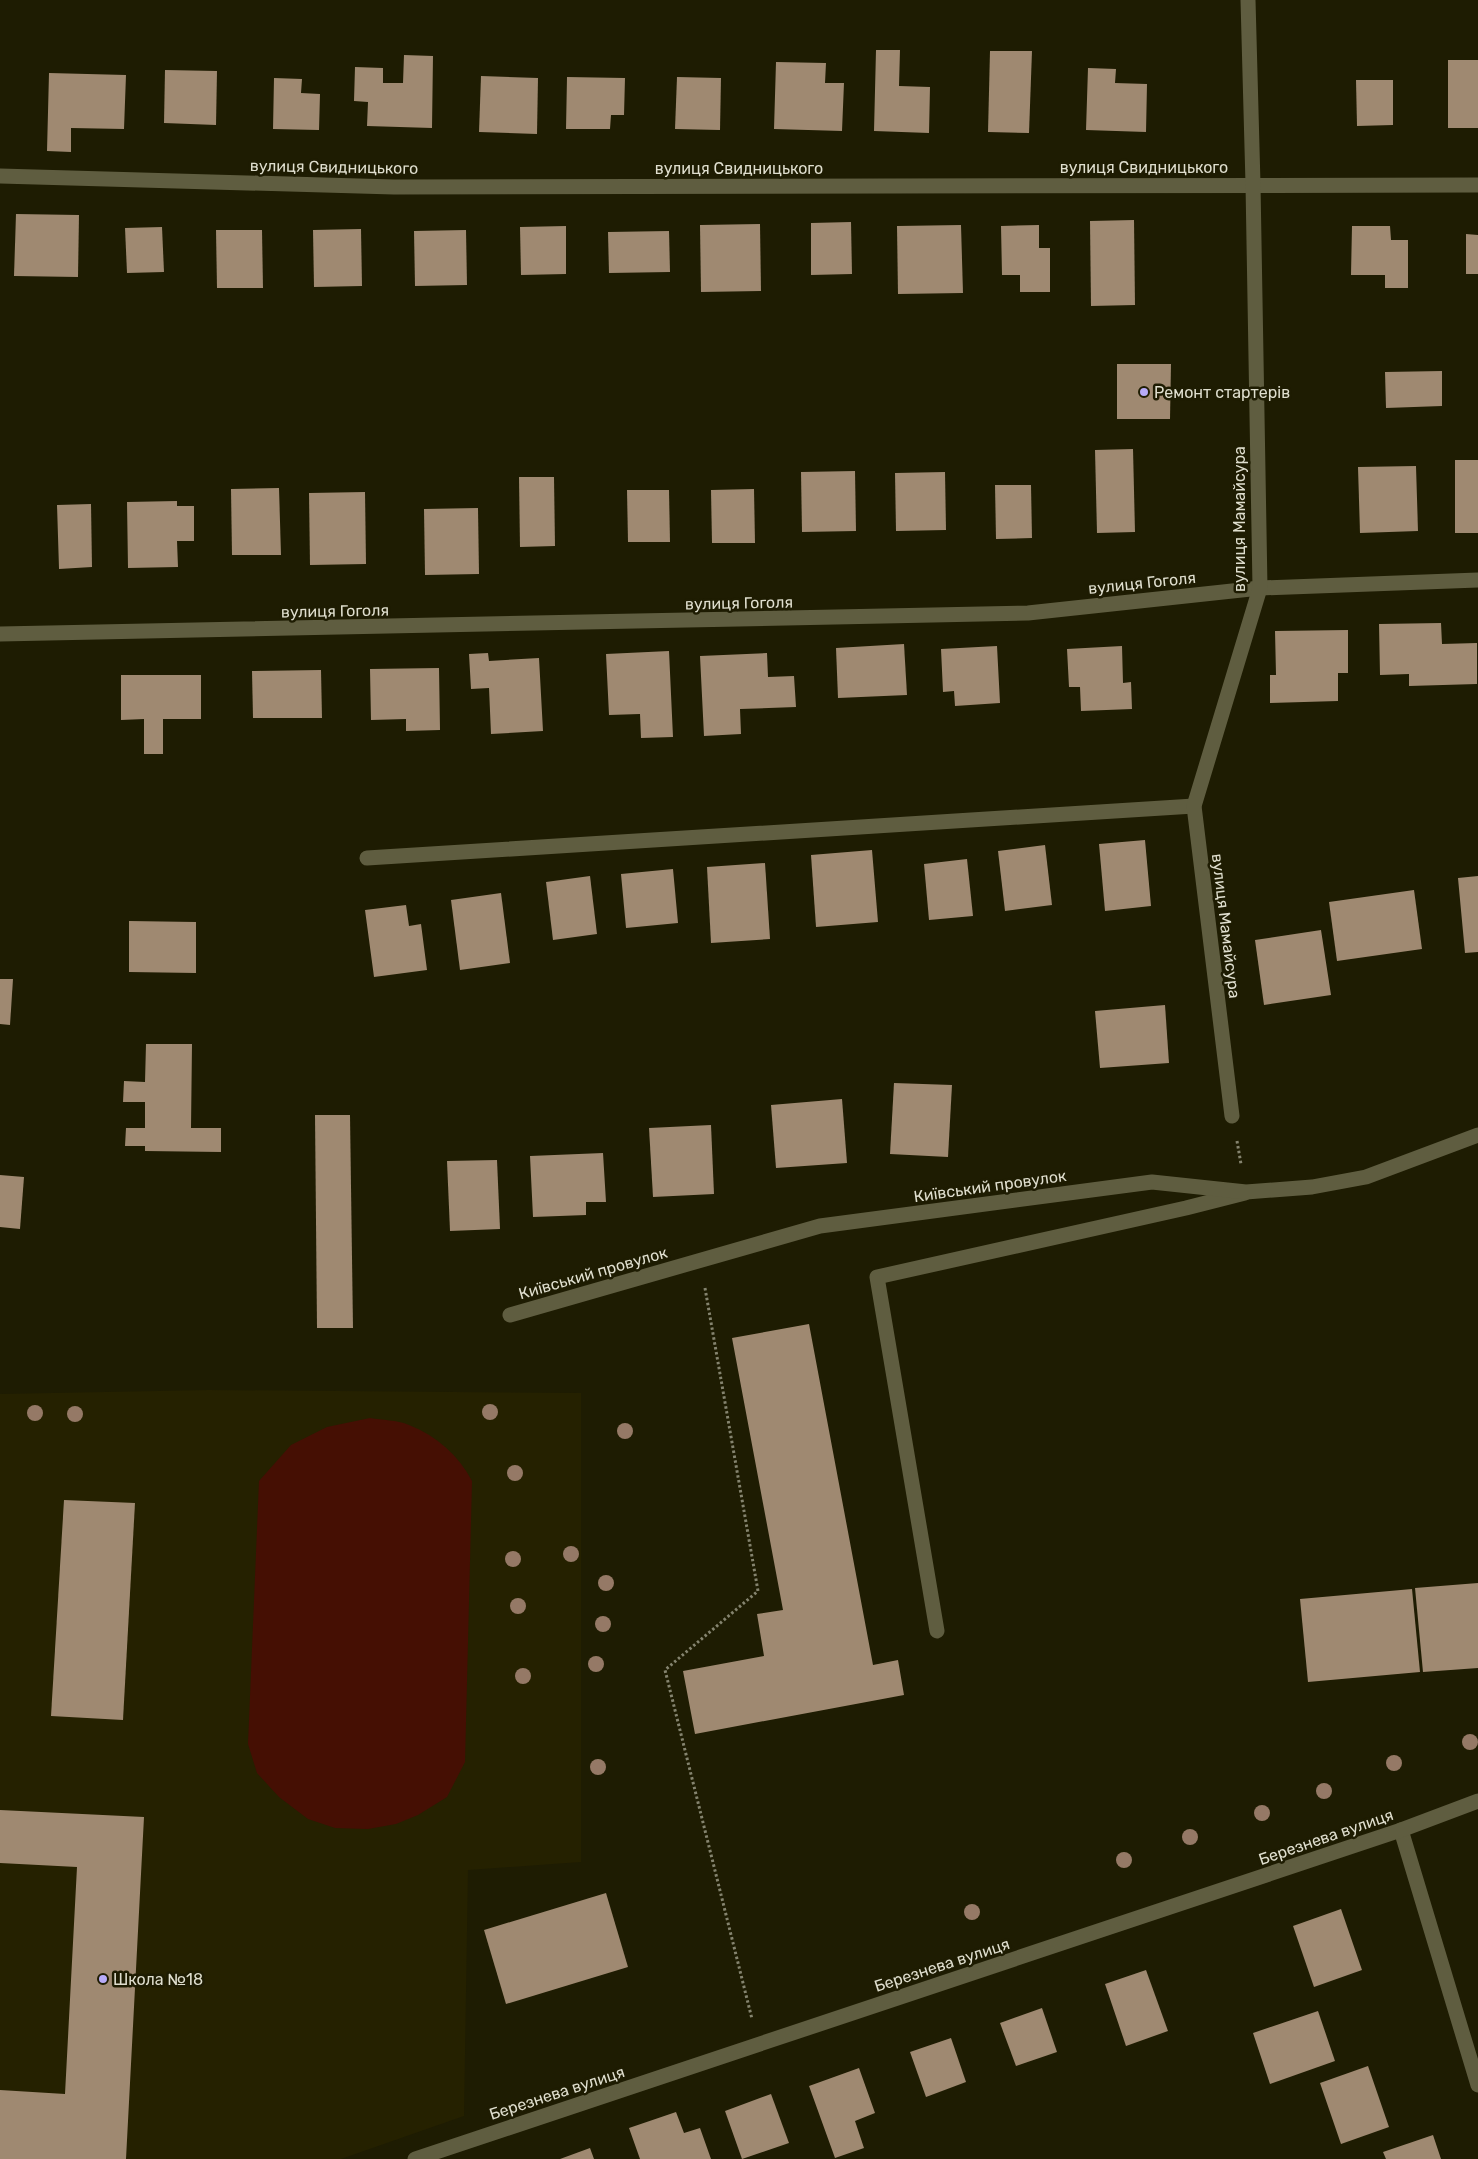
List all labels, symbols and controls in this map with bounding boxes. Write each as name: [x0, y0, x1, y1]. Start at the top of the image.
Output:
street label: вулиця Свидницького: [250, 156, 418, 178]
street label: вулиця Свидницького: [1060, 158, 1228, 177]
street label: вулиця Свидницького: [655, 159, 823, 178]
place label: Ремонт стартерів: [1154, 383, 1290, 402]
marker: Ремонт стартерів: [1138, 386, 1150, 398]
street label: вулиця Мамайсура: [1230, 446, 1249, 592]
street label: вулиця Гоголя: [1087, 568, 1197, 598]
street label: вулиця Гоголя: [685, 593, 793, 613]
street label: вулиця Гоголя: [281, 601, 389, 621]
street label: вулиця Мамайсура: [1208, 852, 1244, 1000]
street label: Київський провулок: [912, 1166, 1068, 1206]
street label: Київський провулок: [516, 1243, 670, 1303]
street label: Березнева вулиця: [1256, 1805, 1396, 1869]
street label: Березнева вулиця: [872, 1934, 1012, 1996]
place label: Школа №18: [113, 1970, 203, 1989]
marker: Школа №18: [97, 1973, 109, 1985]
street label: Березнева вулиця: [487, 2062, 627, 2124]

